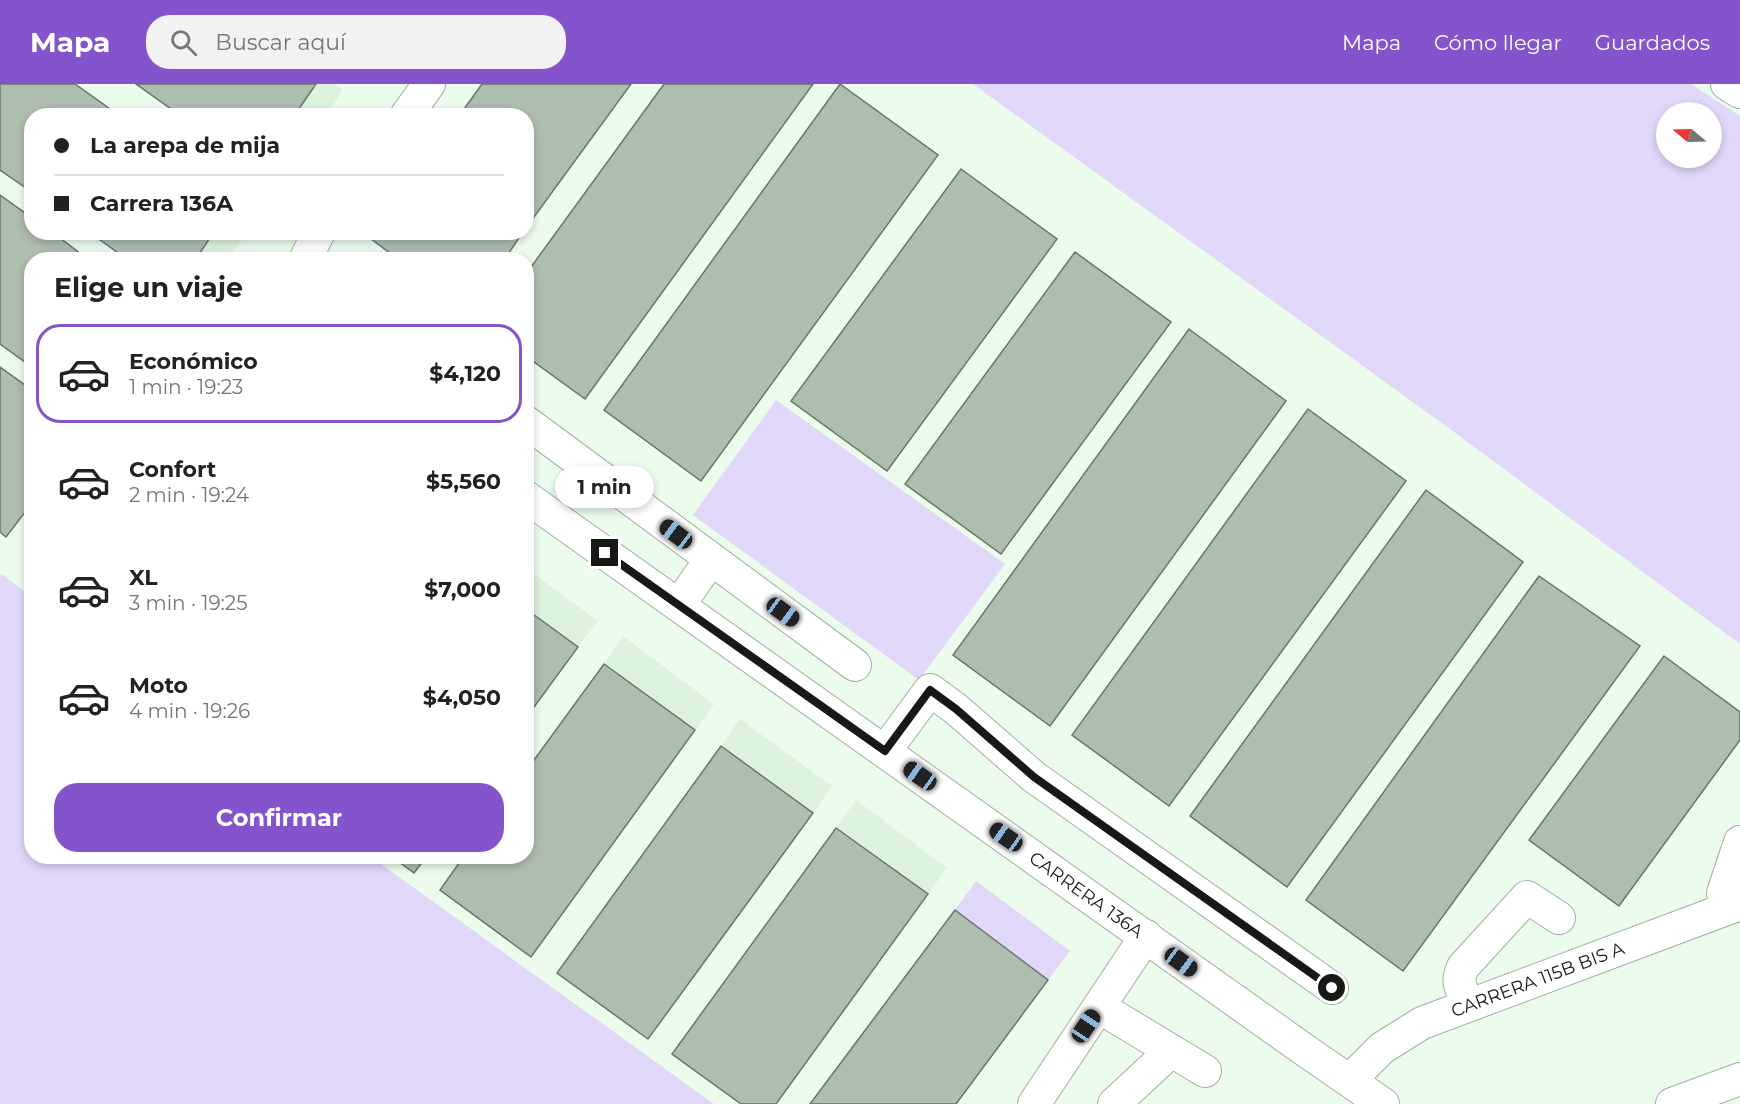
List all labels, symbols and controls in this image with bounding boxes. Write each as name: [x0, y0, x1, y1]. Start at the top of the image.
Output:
search box: [146, 15, 566, 69]
text: Mapa: [30, 25, 110, 59]
icon: search: [167, 26, 200, 59]
text: Buscar aquí: [215, 29, 346, 56]
text: Mapa: [1342, 30, 1401, 55]
text: Cómo llegar: [1434, 30, 1562, 55]
text: Guardados: [1595, 30, 1710, 55]
north arrow: [1656, 102, 1722, 168]
map controls: [1656, 102, 1722, 168]
text: La arepa de mija: [90, 132, 280, 159]
text: Carrera 136A: [90, 190, 233, 217]
text: Elige un viaje: [54, 271, 243, 304]
icon: car: [57, 347, 111, 401]
text: Económico: [129, 348, 258, 375]
text: $4,120: [429, 360, 501, 387]
text: 1 min · 19:23: [129, 375, 243, 399]
icon: car: [57, 455, 111, 509]
text: Confort: [129, 456, 216, 483]
callout: 1 min: [556, 466, 654, 508]
text: $5,560: [426, 468, 501, 495]
text: 1 min: [577, 475, 632, 499]
text: 2 min · 19:24: [129, 483, 249, 507]
car: [656, 516, 696, 552]
route end: [591, 539, 618, 566]
icon: car: [57, 563, 111, 617]
text: XL: [129, 564, 158, 591]
text: $7,000: [424, 576, 501, 603]
text: 3 min · 19:25: [129, 591, 247, 615]
car: [763, 594, 803, 630]
icon: car: [57, 671, 111, 725]
text: Moto: [129, 672, 188, 699]
text: $4,050: [423, 684, 501, 711]
text: 4 min · 19:26: [129, 699, 250, 723]
car: [900, 758, 940, 794]
button: Confirmar: [54, 783, 504, 852]
car: [986, 819, 1026, 855]
street label: CARRERA 136A: [1025, 847, 1147, 943]
street label: CARRERA 115B BIS A: [1448, 937, 1628, 1022]
car: [1161, 944, 1201, 980]
route start: [1318, 974, 1345, 1001]
car: [1068, 1006, 1104, 1046]

